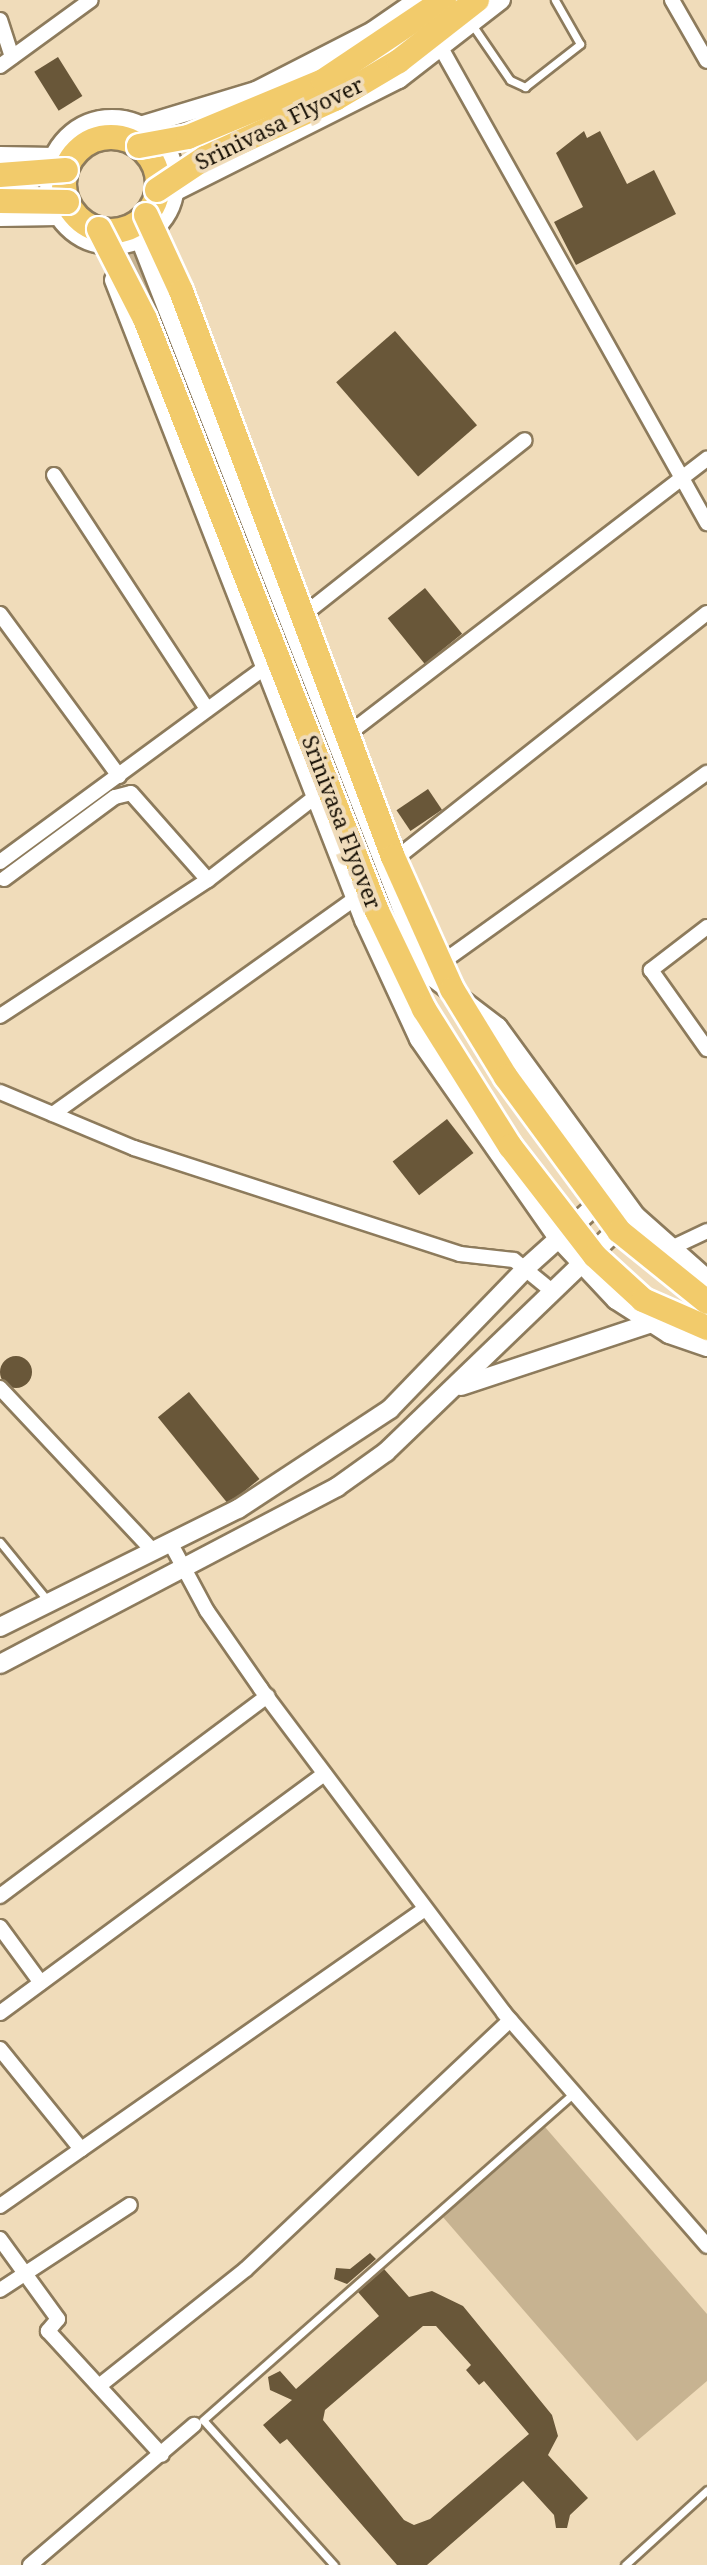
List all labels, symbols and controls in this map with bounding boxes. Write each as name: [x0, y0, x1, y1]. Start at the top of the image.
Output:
street label: Srinivasa Flyover: [191, 71, 367, 175]
street label: Srinivasa Flyover: [297, 732, 387, 912]

